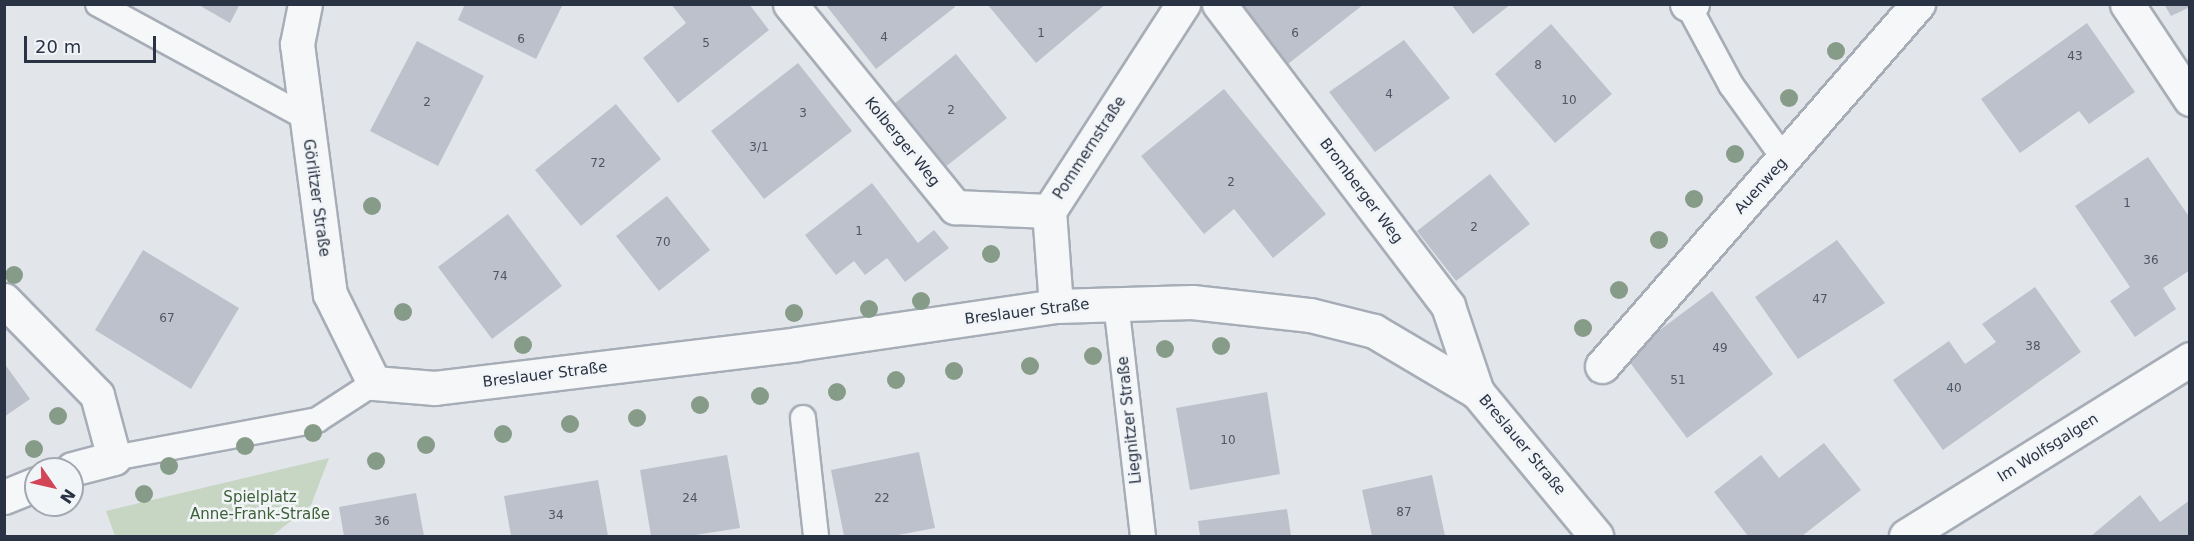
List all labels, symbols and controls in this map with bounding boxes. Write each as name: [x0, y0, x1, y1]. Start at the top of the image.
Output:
scale bar: [27, 24, 159, 62]
house number: 1: [1037, 27, 1045, 41]
house number: 6: [1291, 27, 1299, 41]
house number: 4: [880, 31, 888, 45]
house number: 6: [517, 33, 525, 47]
text: 20 m: [35, 36, 81, 57]
house number: 5: [702, 37, 710, 51]
house number: 43: [2067, 50, 2083, 64]
house number: 8: [1534, 59, 1542, 73]
house number: 4: [1385, 88, 1393, 102]
street label: Pommernstraße: [1050, 93, 1130, 203]
street label: Kolberger Weg: [861, 94, 943, 190]
house number: 10: [1561, 94, 1577, 108]
house number: 2: [423, 96, 431, 110]
house number: 2: [947, 104, 955, 118]
house number: 3: [799, 107, 807, 121]
street label: Bromberger Weg: [1316, 135, 1406, 247]
street label: Görlitzer Straße: [299, 138, 333, 258]
house number: 3/1: [749, 141, 769, 155]
street label: Auenweg: [1731, 154, 1791, 218]
house number: 72: [590, 157, 606, 171]
house number: 2: [1227, 176, 1235, 190]
house number: 1: [2123, 197, 2131, 211]
house number: 2: [1470, 221, 1478, 235]
house number: 1: [855, 225, 863, 239]
house number: 70: [655, 236, 671, 250]
house number: 36: [2143, 254, 2159, 268]
house number: 74: [492, 270, 508, 284]
house number: 47: [1812, 293, 1828, 307]
street label: Breslauer Straße: [964, 295, 1090, 329]
house number: 67: [159, 312, 175, 326]
house number: 38: [2025, 340, 2041, 354]
house number: 49: [1712, 342, 1728, 356]
street label: Liegnitzer Straße: [1114, 355, 1146, 485]
street label: Breslauer Straße: [482, 358, 608, 392]
house number: 51: [1670, 374, 1686, 388]
house number: 40: [1946, 382, 1962, 396]
street label: Breslauer Straße: [1475, 391, 1569, 499]
street label: Im Wolfsgalgen: [1994, 410, 2102, 486]
house number: 10: [1220, 434, 1236, 448]
north arrow: [24, 457, 84, 517]
text: N: [56, 485, 79, 507]
park label: Spielplatz Anne-Frank-Straße: [190, 488, 330, 523]
house number: 24: [682, 492, 698, 506]
house number: 22: [874, 492, 890, 506]
house number: 87: [1396, 506, 1412, 520]
house number: 34: [548, 509, 564, 523]
house number: 36: [374, 515, 390, 529]

